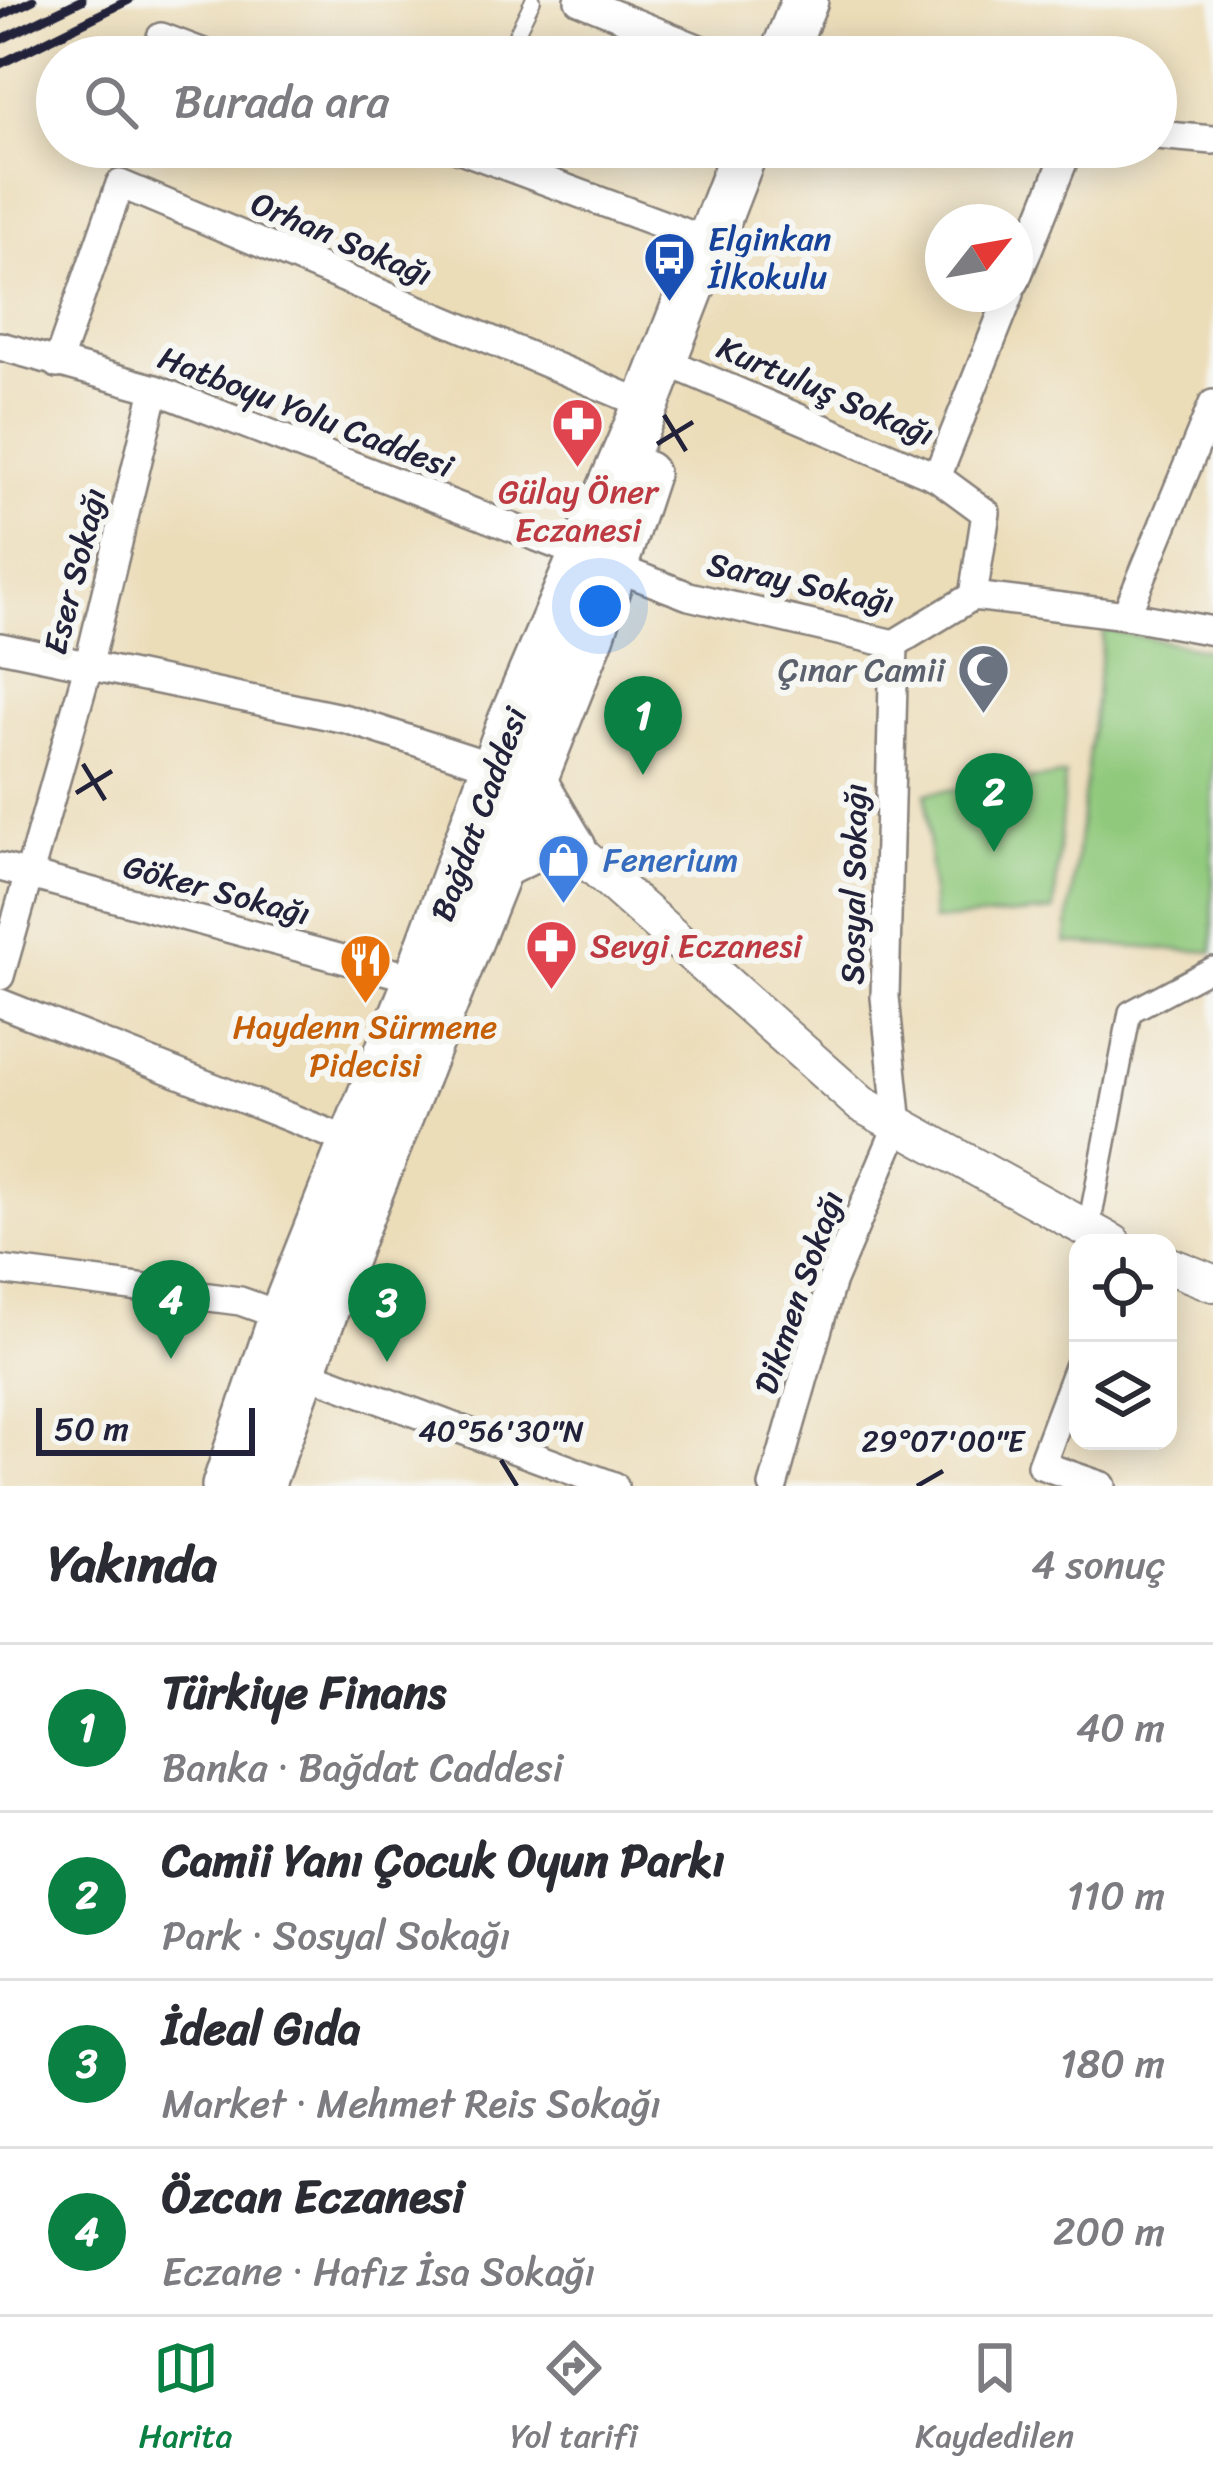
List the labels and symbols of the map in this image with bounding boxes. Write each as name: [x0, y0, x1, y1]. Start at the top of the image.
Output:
street label: Orhan Sokağı: [242, 175, 442, 303]
north arrow: [925, 204, 1033, 312]
place label: Elginkan İlkokulu: [707, 210, 832, 306]
bus stop icon: Elginkan İlkokulu: [641, 229, 697, 303]
street label: Kurtuluş Sokağı: [708, 319, 944, 463]
street label: Hatboyu Yolu Caddesi: [150, 329, 463, 495]
pharmacy icon: Gülay Öner Eczanesi: [550, 396, 606, 470]
place label: Gülay Öner Eczanesi: [498, 463, 660, 559]
street label: Eser Sokağı: [26, 482, 124, 661]
street label: Saray Sokağı: [702, 535, 900, 631]
your location: [570, 576, 630, 636]
place label: Çınar Camii: [778, 641, 946, 699]
mosque icon: Çınar Camii: [956, 641, 1012, 715]
pin: 1: [604, 676, 682, 775]
street label: Bağdat Caddesi: [413, 698, 545, 930]
pin: 2: [955, 753, 1033, 852]
street label: Sosyal Sokağı: [823, 783, 885, 985]
shop icon: Fenerium: [536, 831, 592, 905]
place label: Fenerium: [603, 831, 738, 889]
street label: Göker Sokağı: [117, 837, 317, 943]
pharmacy icon: Sevgi Eczanesi: [523, 917, 579, 991]
place label: Sevgi Eczanesi: [590, 917, 803, 975]
restaurant icon: Haydenn Sürmene Pidecisi: [337, 931, 393, 1005]
place label: Haydenn Sürmene Pidecisi: [233, 998, 497, 1094]
street label: Dikmen Sokağı: [737, 1183, 861, 1402]
pin: 4: [132, 1260, 210, 1359]
pin: 3: [348, 1263, 426, 1362]
scale bar: [36, 1402, 255, 1455]
text: 40°56'30"N: [418, 1404, 584, 1458]
text: 29°07'00"E: [862, 1414, 1027, 1468]

